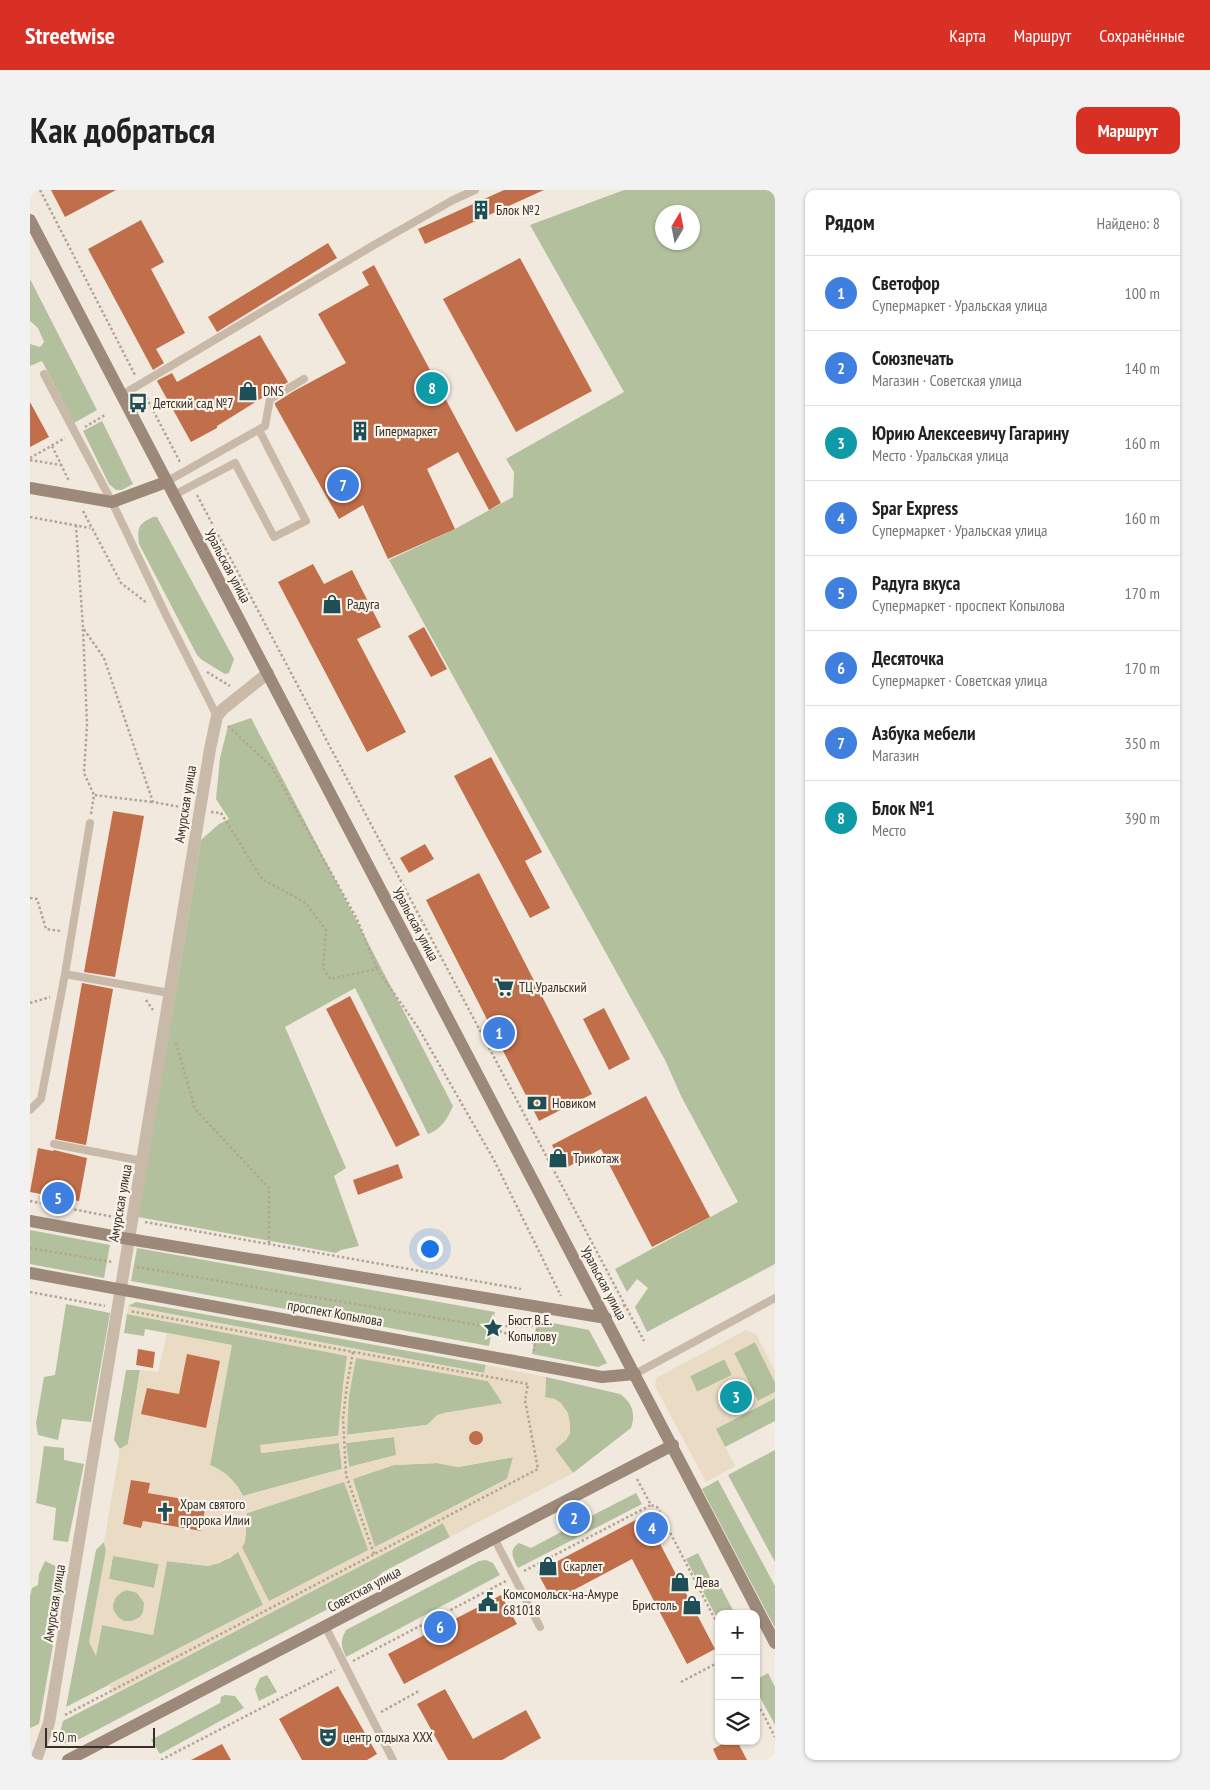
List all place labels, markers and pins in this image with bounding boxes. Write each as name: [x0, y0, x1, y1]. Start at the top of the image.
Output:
building icon: Блок №2: [470, 199, 492, 221]
place label: Блок №2: [496, 201, 540, 219]
pin: 8: [416, 369, 448, 407]
shop icon: DNS: [237, 380, 259, 402]
place label: DNS: [263, 382, 284, 400]
bus stop icon: Детский сад №7: [127, 392, 149, 414]
place label: Детский сад №7: [153, 394, 234, 412]
building icon: Гипермаркет: [349, 420, 371, 442]
place label: Гипермаркет: [375, 422, 438, 440]
pin: 7: [327, 466, 359, 504]
shop icon: Радуга: [321, 593, 343, 615]
place label: Радуга: [347, 595, 380, 613]
supermarket icon: ТЦ Уральский: [493, 976, 515, 998]
place label: ТЦ Уральский: [519, 978, 587, 996]
pin: 1: [483, 1014, 515, 1052]
bank icon: Новиком: [526, 1092, 548, 1114]
place label: Новиком: [552, 1094, 596, 1112]
shop icon: Трикотаж: [547, 1147, 569, 1169]
place label: Трикотаж: [573, 1149, 619, 1167]
pin: 5: [42, 1179, 74, 1217]
place label: Бюст В.Е. Копылову: [508, 1311, 557, 1345]
place icon: Бюст В.Е. Копылову: [482, 1317, 504, 1339]
pin: 3: [720, 1378, 752, 1416]
place label: Храм святого пророка Илии: [180, 1495, 250, 1529]
pin: 2: [558, 1499, 590, 1537]
church icon: Храм святого пророка Илии: [154, 1501, 176, 1523]
pin: 4: [636, 1509, 668, 1547]
shop icon: Скарлет: [537, 1555, 559, 1577]
place label: Скарлет: [563, 1557, 603, 1575]
shop icon: Дева: [669, 1571, 691, 1593]
place label: Дева: [695, 1573, 719, 1591]
place label: Комсомольск-на-Амуре 681018: [503, 1585, 619, 1619]
public building icon: Комсомольск-на-Амуре 681018: [477, 1591, 499, 1613]
shop icon: Бристоль: [681, 1594, 703, 1616]
place label: Бристоль: [632, 1596, 677, 1614]
pin: 6: [424, 1608, 456, 1646]
theatre icon: центр отдыха ХХХ: [317, 1726, 339, 1748]
place label: центр отдыха ХХХ: [343, 1728, 433, 1746]

